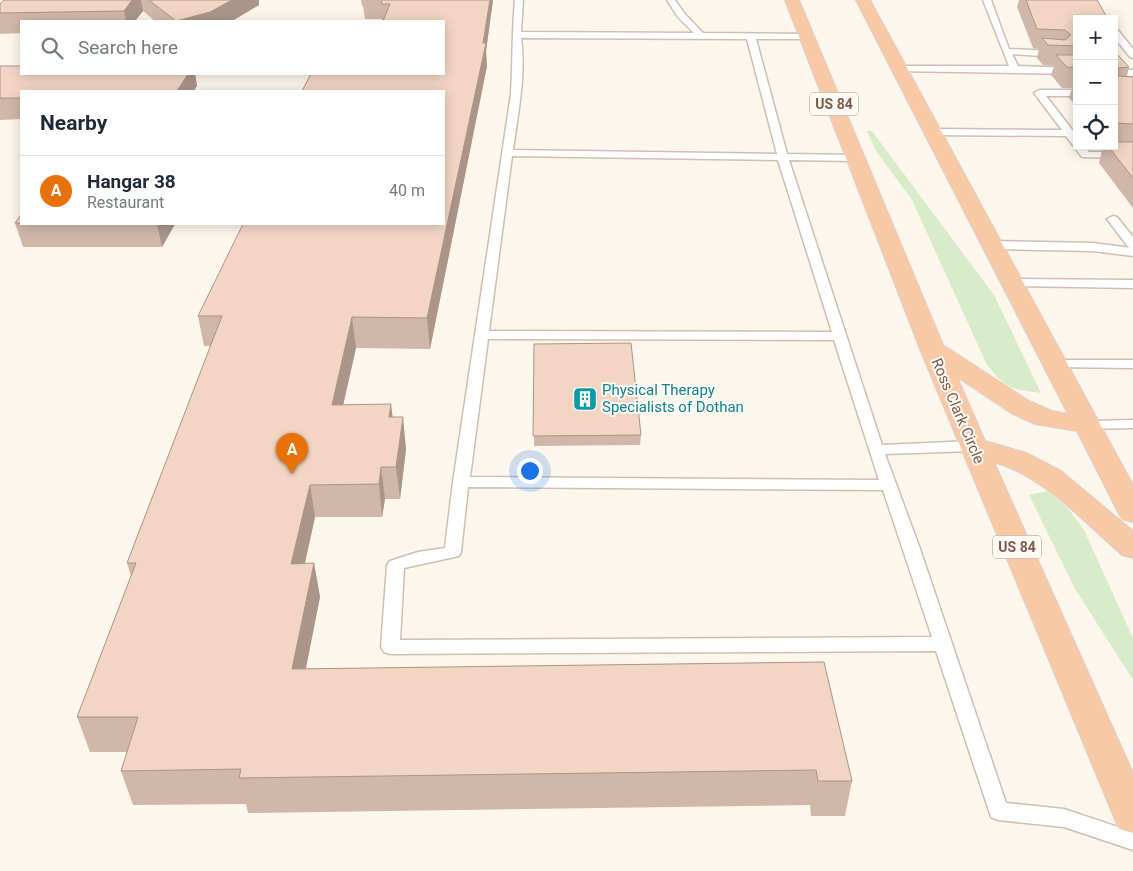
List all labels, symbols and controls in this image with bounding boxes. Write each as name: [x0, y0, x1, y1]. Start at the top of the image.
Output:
map controls: [1073, 15, 1118, 150]
button: +: [1073, 15, 1118, 60]
search box: [20, 20, 445, 75]
icon: search: [38, 34, 66, 62]
text: Search here: [78, 36, 178, 59]
button: −: [1073, 60, 1118, 105]
road number: US 84: [810, 92, 858, 116]
button: locate: [1073, 105, 1118, 150]
text: Nearby: [40, 111, 107, 135]
text: Hangar 38: [87, 170, 176, 193]
text: A: [51, 181, 61, 200]
text: 40 m: [389, 181, 425, 200]
text: Restaurant: [87, 193, 164, 212]
street label: Ross Clark Circle: [928, 356, 988, 466]
place label: Physical Therapy Specialists of Dothan: [602, 381, 744, 416]
building icon: Physical Therapy Specialists of Dothan: [572, 386, 598, 412]
pin: A: [276, 433, 308, 474]
your location: [517, 458, 543, 484]
road number: US 84: [993, 536, 1041, 558]

